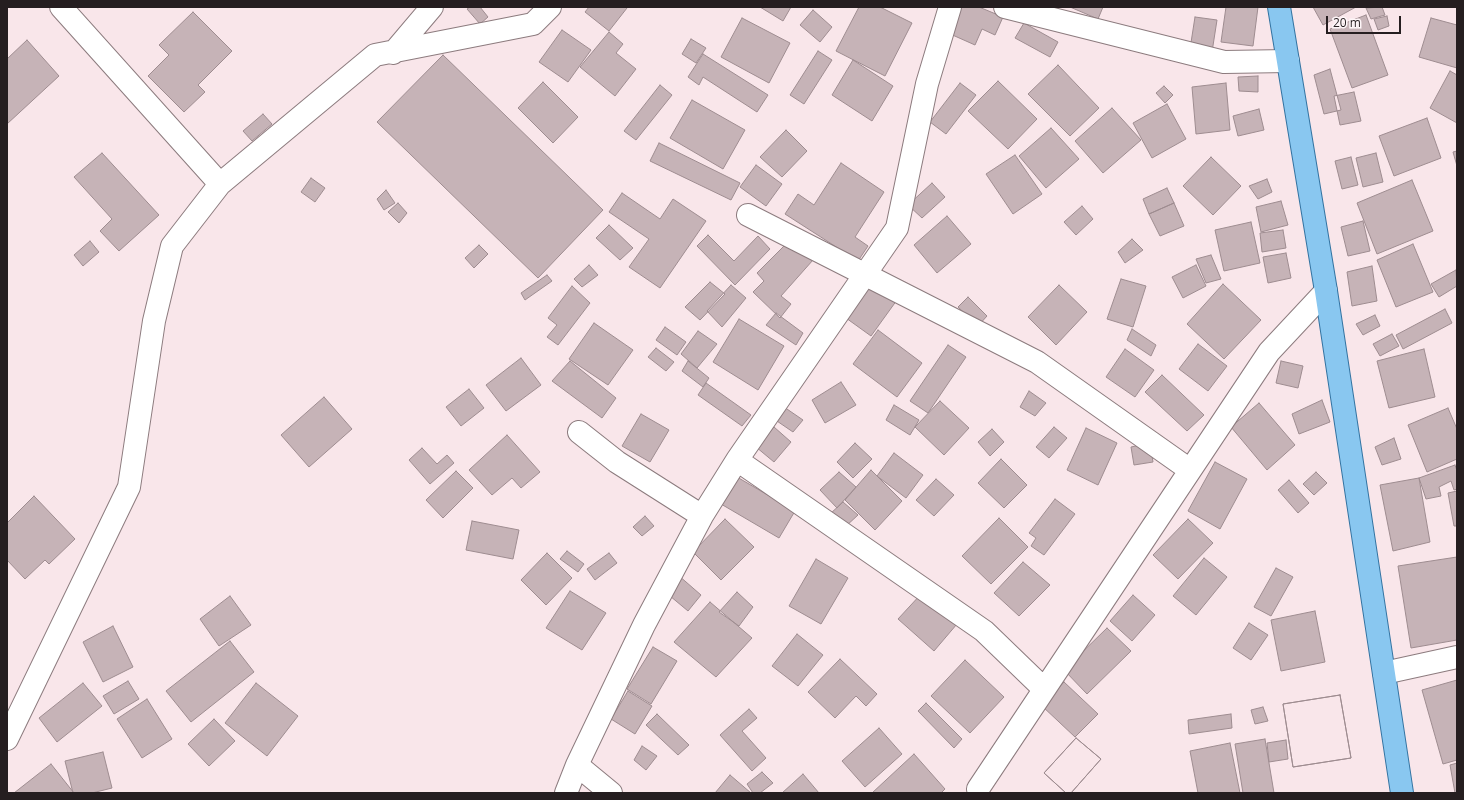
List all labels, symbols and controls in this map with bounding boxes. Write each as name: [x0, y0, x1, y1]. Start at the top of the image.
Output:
scale bar: [1328, 8, 1403, 34]
text: 20 m: [1333, 14, 1361, 31]

